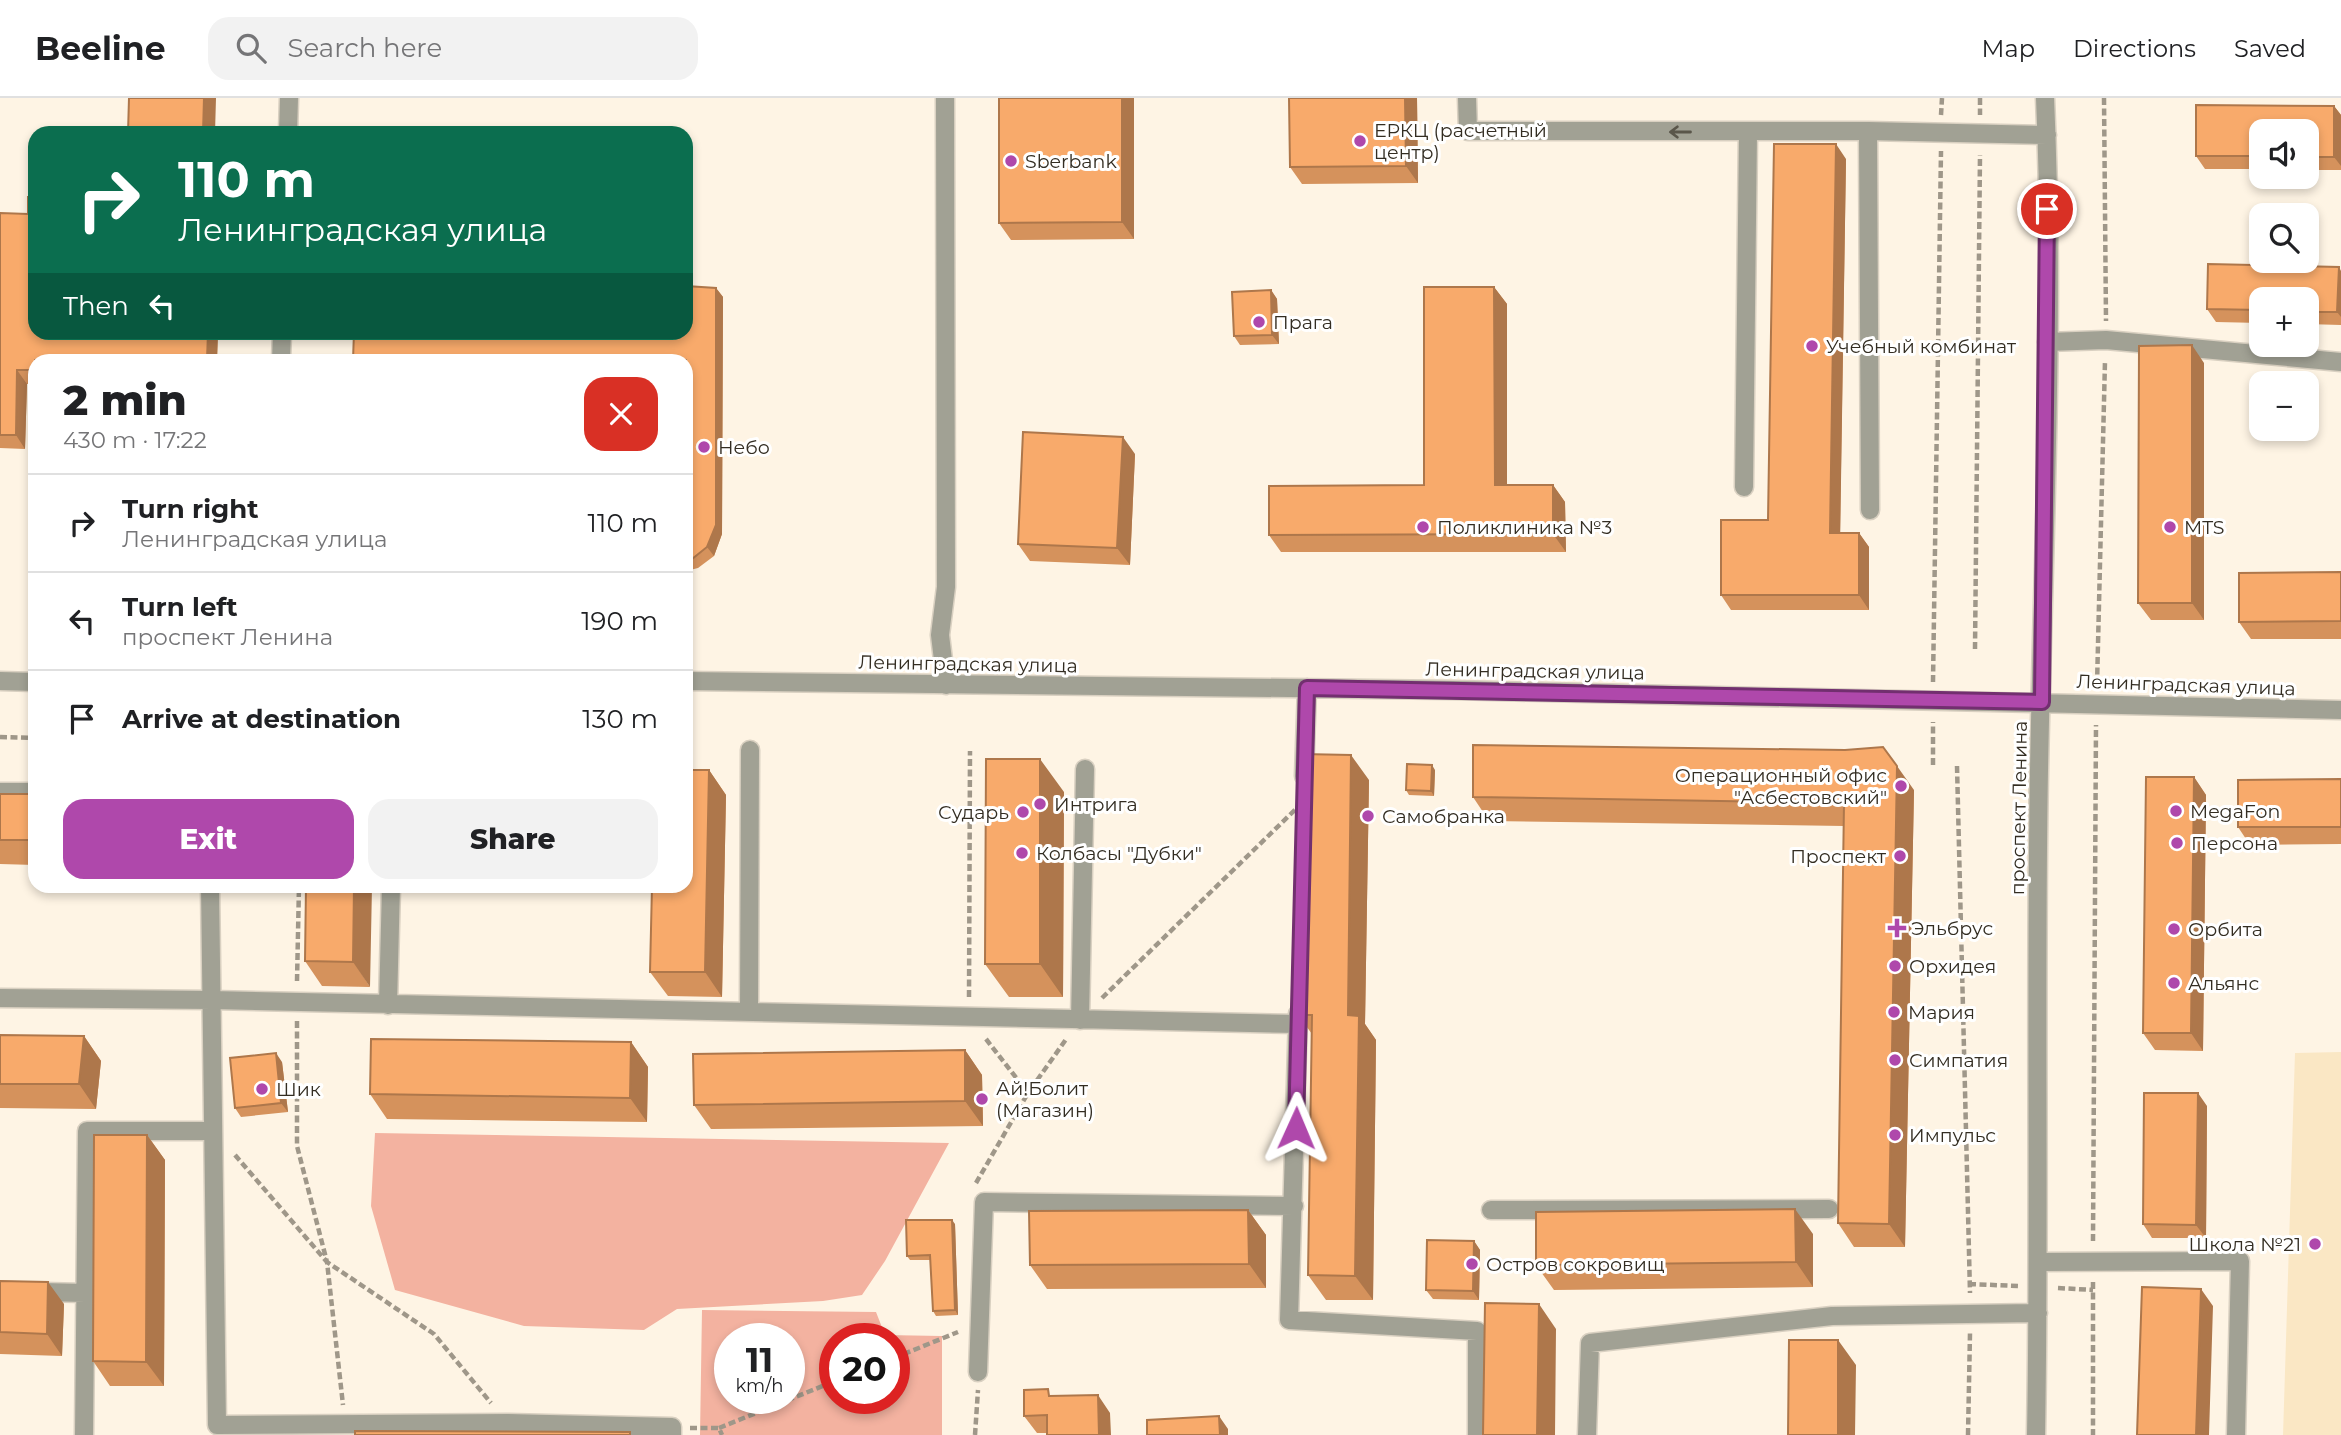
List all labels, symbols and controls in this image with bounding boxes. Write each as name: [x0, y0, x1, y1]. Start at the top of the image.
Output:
search box: [208, 17, 698, 80]
text: Beeline: [35, 28, 166, 68]
icon: search: [232, 29, 270, 67]
text: Search here: [288, 32, 442, 64]
text: Map: [1982, 34, 2035, 63]
text: Directions: [2073, 34, 2196, 63]
text: Saved: [2234, 34, 2306, 63]
place label: ЕРКЦ (расчетный центр): [1374, 119, 1547, 164]
map controls: [2249, 119, 2319, 441]
button: sound: [2249, 119, 2319, 189]
one-way arrow: [1668, 125, 1691, 139]
marker: ЕРКЦ (расчетный центр): [1352, 133, 1368, 149]
text: 110 m: [178, 150, 315, 209]
place label: Sberbank: [1025, 150, 1117, 173]
marker: Sberbank: [1003, 153, 1019, 169]
icon: right: [63, 154, 154, 245]
pin: [2017, 179, 2077, 239]
icon: arrive: [2028, 190, 2066, 228]
button: search: [2249, 203, 2319, 273]
text: Ленинградская улица: [178, 210, 547, 249]
icon: left: [143, 287, 181, 325]
button: +: [2249, 287, 2319, 357]
text: Then: [63, 290, 129, 322]
place label: Прага: [1273, 311, 1333, 334]
marker: Прага: [1251, 314, 1267, 330]
place label: Учебный комбинат: [1826, 335, 2016, 358]
marker: Учебный комбинат: [1804, 338, 1820, 354]
button: −: [2249, 371, 2319, 441]
text: 2 min: [63, 374, 187, 426]
button: close: [584, 377, 658, 451]
text: 430 m · 17:22: [63, 426, 207, 454]
place label: Небо: [718, 436, 770, 459]
marker: Небо: [696, 439, 712, 455]
text: Turn right: [122, 493, 258, 525]
icon: right: [63, 504, 101, 542]
text: 110 m: [588, 507, 658, 539]
place label: Поликлиника №3: [1437, 516, 1612, 539]
place label: MTS: [2184, 516, 2225, 539]
marker: Поликлиника №3: [1415, 519, 1431, 535]
marker: MTS: [2162, 519, 2178, 535]
text: Ленинградская улица: [122, 525, 387, 553]
text: Turn left: [122, 591, 238, 623]
icon: left: [63, 602, 101, 640]
text: 190 m: [581, 605, 658, 637]
text: проспект Ленина: [122, 623, 333, 651]
street label: Ленинградская улица: [858, 651, 1078, 677]
street label: Ленинградская улица: [1425, 658, 1645, 684]
street label: Ленинградская улица: [2076, 670, 2296, 700]
icon: arrive: [63, 700, 101, 738]
text: Arrive at destination: [122, 703, 401, 735]
text: 130 m: [582, 703, 658, 735]
street label: проспект Ленина: [2006, 721, 2032, 895]
place label: Операционный офис "Асбестовский": [1675, 764, 1887, 809]
marker: Операционный офис "Асбестовский": [1893, 778, 1909, 794]
place label: Интрига: [1054, 793, 1138, 816]
marker: Интрига: [1032, 796, 1048, 812]
button: Exit: [63, 799, 354, 879]
button: Share: [368, 799, 658, 879]
place label: MegaFon: [2190, 800, 2280, 823]
place label: Сударь: [938, 801, 1009, 824]
marker: MegaFon: [2168, 803, 2184, 819]
marker: Сударь: [1015, 804, 1031, 820]
place label: Самобранка: [1382, 805, 1505, 828]
marker: Самобранка: [1360, 808, 1376, 824]
place label: Персона: [2191, 832, 2278, 855]
marker: Персона: [2169, 835, 2185, 851]
place label: Колбасы "Дубки": [1036, 842, 1202, 865]
marker: Колбасы "Дубки": [1014, 845, 1030, 861]
place label: Проспект: [1790, 845, 1886, 868]
marker: Проспект: [1892, 848, 1908, 864]
place label: Эльбрус: [1911, 917, 1993, 940]
place label: Орбита: [2188, 918, 2263, 941]
marker: Эльбрус: [1889, 920, 1905, 936]
marker: Орбита: [2166, 921, 2182, 937]
place label: Орхидея: [1909, 955, 1996, 978]
marker: Орхидея: [1887, 958, 1903, 974]
place label: Альянс: [2188, 972, 2259, 995]
marker: Альянс: [2166, 975, 2182, 991]
place label: Мария: [1908, 1001, 1975, 1024]
marker: Мария: [1886, 1004, 1902, 1020]
place label: Симпатия: [1909, 1049, 2008, 1072]
marker: Симпатия: [1887, 1052, 1903, 1068]
place label: Ай!Болит (Магазин): [996, 1077, 1094, 1122]
place label: Шик: [276, 1078, 321, 1101]
marker: Шик: [254, 1081, 270, 1097]
marker: Ай!Болит (Магазин): [974, 1091, 990, 1107]
position arrow: [1259, 1091, 1333, 1165]
place label: Импульс: [1909, 1124, 1996, 1147]
marker: Импульс: [1887, 1127, 1903, 1143]
place label: Школа №21: [2189, 1233, 2301, 1256]
marker: Школа №21: [2307, 1236, 2323, 1252]
place label: Остров сокровищ: [1486, 1253, 1665, 1276]
marker: Остров сокровищ: [1464, 1256, 1480, 1272]
speed limit sign: 20: [819, 1323, 910, 1414]
text: 11: [746, 1338, 773, 1381]
text: km/h: [735, 1375, 784, 1397]

